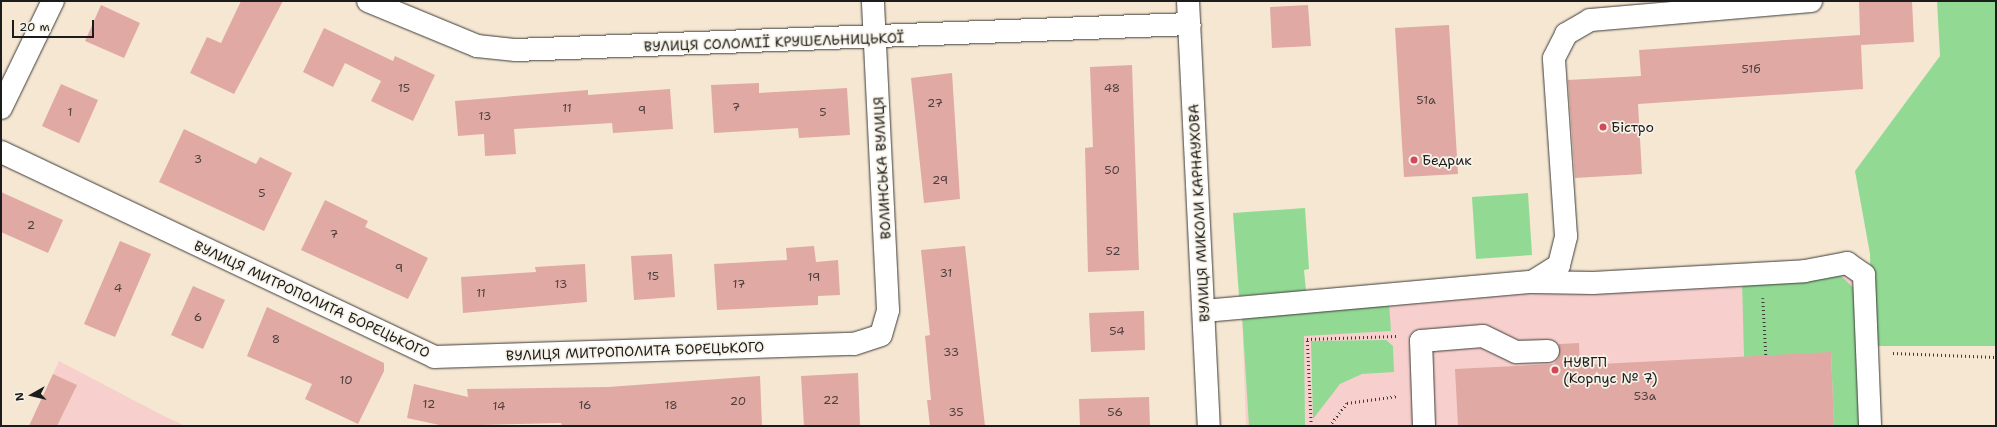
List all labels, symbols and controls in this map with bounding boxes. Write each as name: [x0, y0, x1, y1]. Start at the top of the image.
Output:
scale bar: [14, 12, 96, 38]
text: 20 m: [19, 19, 50, 35]
street label: ВУЛИЦЯ СОЛОМІЇ КРУШЕЛЬНИЦЬКОЇ: [644, 29, 904, 55]
house number: 51б: [1741, 63, 1761, 77]
house number: 15: [398, 82, 410, 96]
house number: 48: [1104, 82, 1120, 96]
house number: 51а: [1416, 94, 1436, 108]
street label: ВОЛИНСЬКА ВУЛИЦЯ: [870, 96, 894, 240]
house number: 27: [927, 97, 943, 111]
house number: 7: [732, 101, 740, 115]
house number: 11: [562, 102, 572, 116]
house number: 9: [638, 104, 646, 118]
street label: ВУЛИЦЯ МИКОЛИ КАРНАУХОВА: [1185, 104, 1213, 322]
house number: 1: [67, 106, 73, 120]
house number: 5: [819, 106, 827, 120]
house number: 13: [479, 110, 491, 124]
place label: Бістро: [1611, 119, 1654, 135]
marker: Бістро: [1598, 122, 1608, 132]
place label: Бедрик: [1422, 152, 1472, 168]
house number: 3: [194, 153, 202, 167]
marker: Бедрик: [1409, 155, 1419, 165]
house number: 50: [1104, 164, 1120, 178]
house number: 29: [932, 174, 948, 188]
house number: 5: [258, 187, 266, 201]
house number: 2: [27, 219, 35, 233]
house number: 7: [330, 228, 338, 242]
street label: ВУЛИЦЯ МИТРОПОЛИТА БОРЕЦЬКОГО: [191, 237, 433, 361]
house number: 52: [1105, 245, 1121, 259]
house number: 9: [395, 262, 403, 276]
house number: 31: [940, 267, 952, 281]
house number: 15: [647, 270, 659, 284]
house number: 19: [808, 271, 820, 285]
house number: 13: [555, 278, 567, 292]
house number: 17: [733, 278, 745, 292]
house number: 4: [114, 282, 122, 296]
house number: 11: [476, 287, 486, 301]
house number: 6: [194, 311, 202, 325]
house number: 54: [1109, 325, 1125, 339]
house number: 8: [272, 333, 280, 347]
street label: ВУЛИЦЯ МИТРОПОЛИТА БОРЕЦЬКОГО: [506, 338, 764, 364]
house number: 33: [943, 346, 959, 360]
place label: НУВГП (Корпус № 7): [1563, 354, 1657, 386]
marker: НУВГП (Корпус № 7): [1550, 365, 1560, 375]
house number: 10: [339, 374, 353, 388]
north arrow: [12, 375, 52, 415]
house number: 53а: [1634, 390, 1656, 404]
text: N: [12, 391, 28, 402]
house number: 22: [823, 394, 839, 408]
house number: 20: [730, 395, 746, 409]
house number: 12: [423, 398, 435, 412]
house number: 16: [578, 399, 592, 413]
house number: 18: [664, 399, 678, 413]
house number: 14: [493, 400, 505, 414]
house number: 35: [948, 406, 964, 420]
house number: 56: [1107, 406, 1123, 420]

